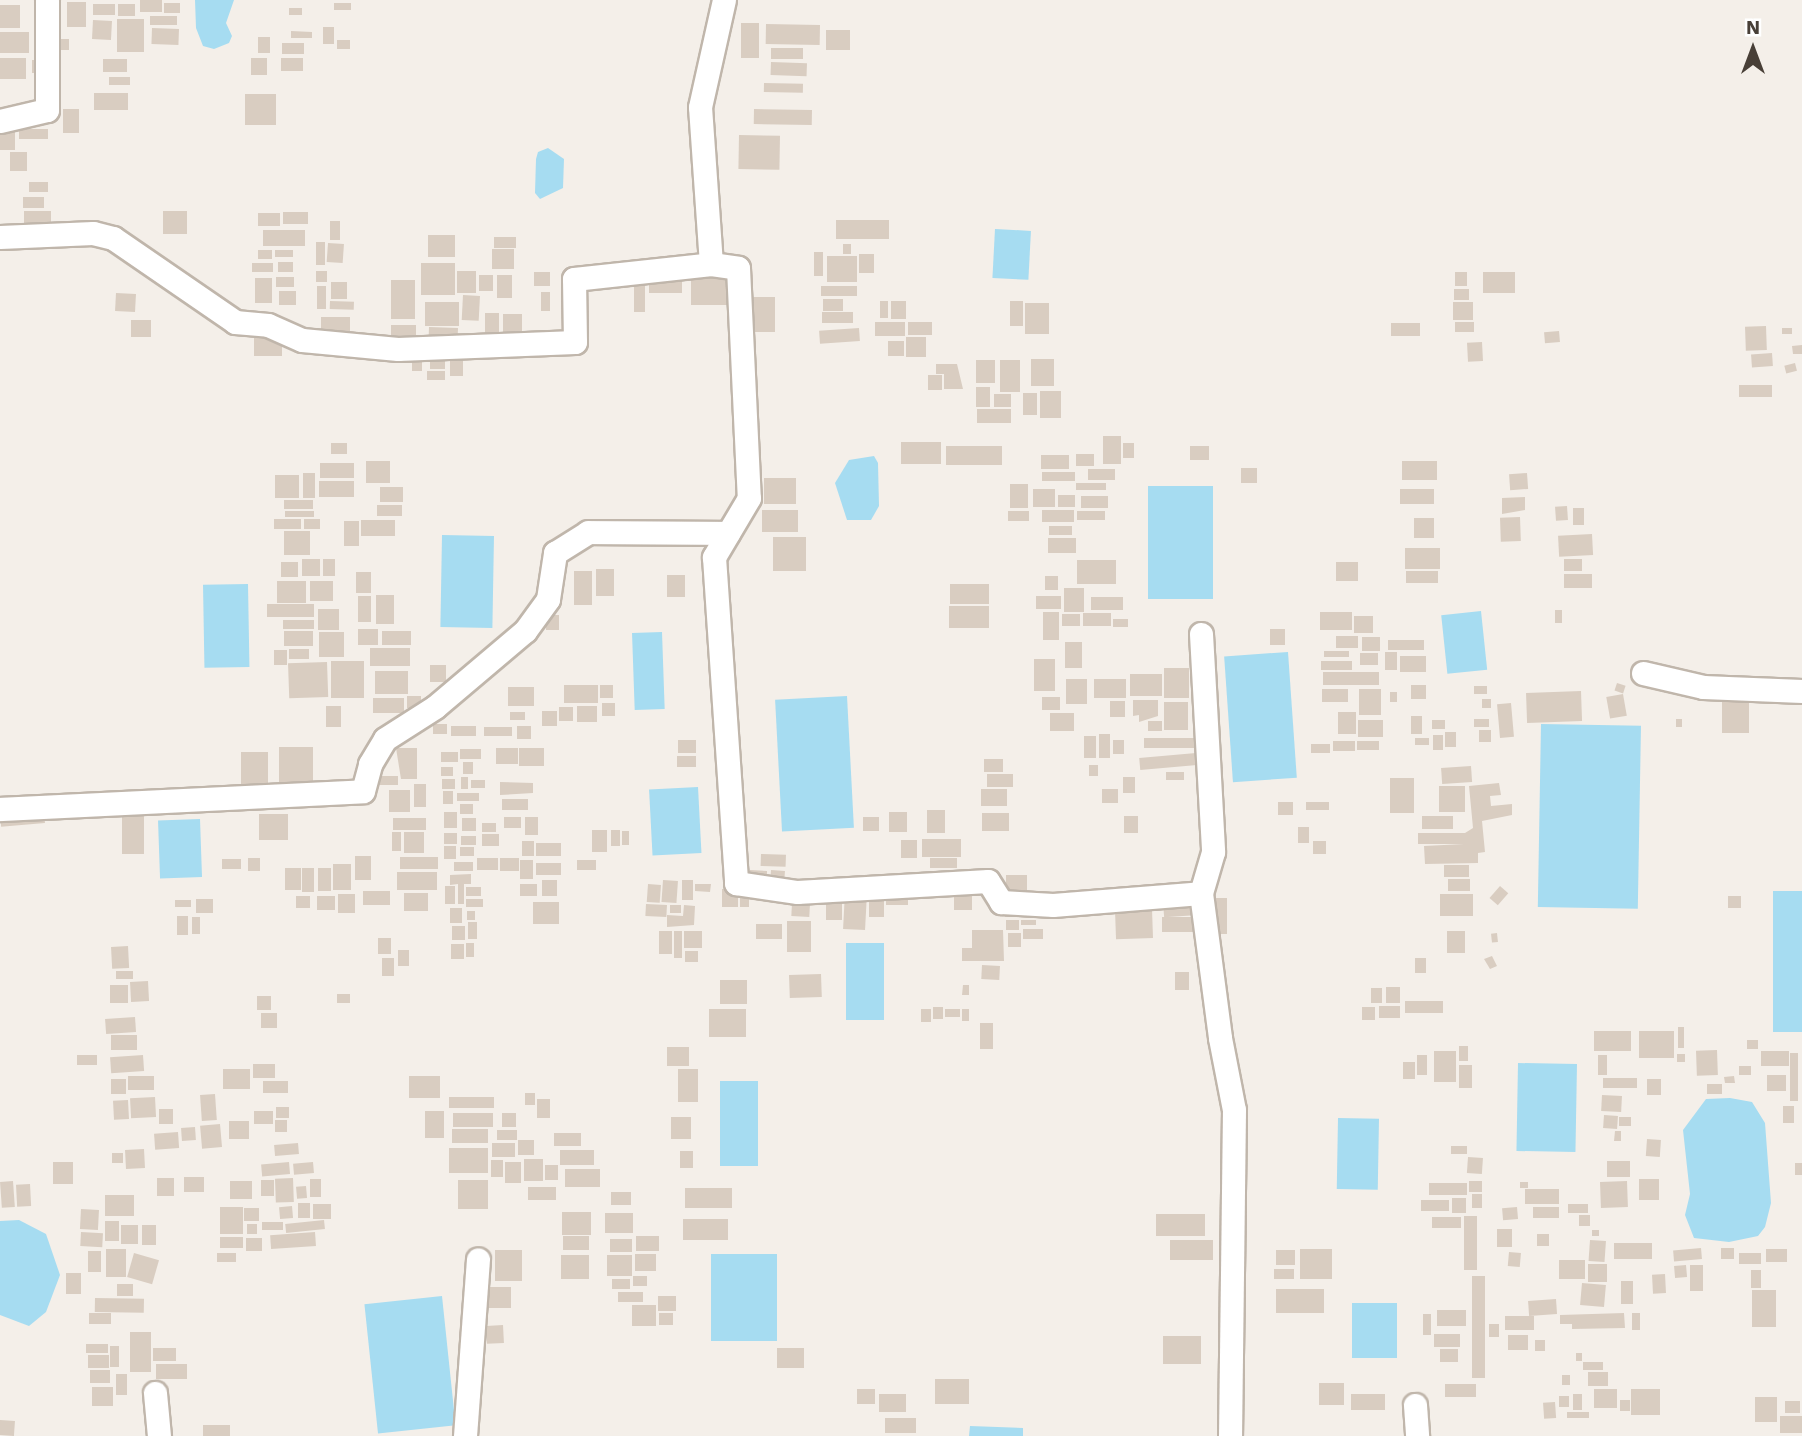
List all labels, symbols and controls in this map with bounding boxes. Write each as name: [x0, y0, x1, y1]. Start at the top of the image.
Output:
north arrow: [1718, 14, 1788, 84]
text: N: [1746, 16, 1760, 39]

